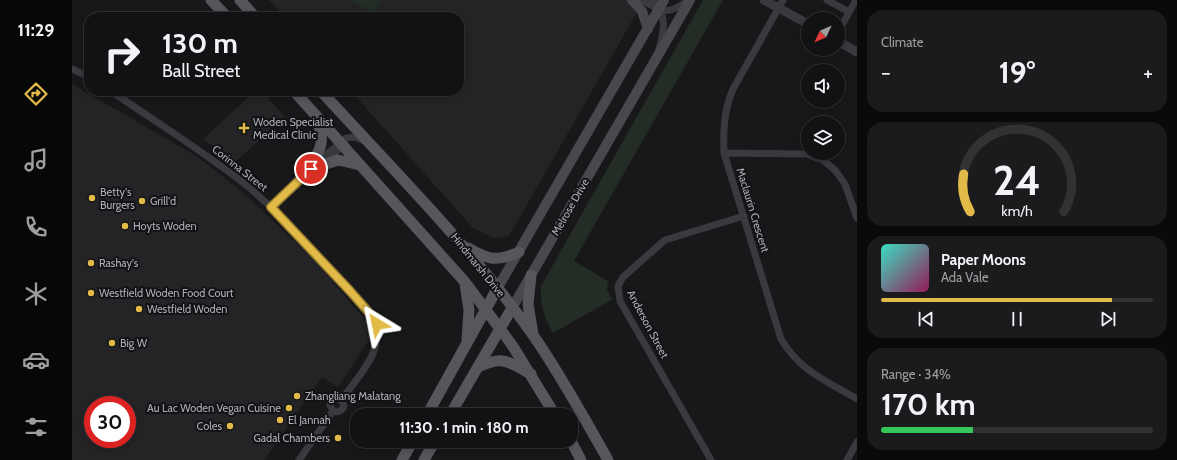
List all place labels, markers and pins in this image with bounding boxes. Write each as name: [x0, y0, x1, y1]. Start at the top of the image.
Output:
place label: Woden Specialist Medical Clinic: [253, 115, 334, 142]
marker: Woden Specialist Medical Clinic: [238, 122, 250, 134]
pin: [294, 152, 328, 186]
place label: Betty's Burgers: [100, 185, 135, 212]
marker: Betty's Burgers: [87, 193, 97, 203]
place label: Grill'd: [150, 194, 176, 208]
marker: Grill'd: [137, 196, 147, 206]
place label: Hoyts Woden: [133, 219, 197, 233]
marker: Hoyts Woden: [120, 221, 130, 231]
place label: Rashay's: [99, 256, 139, 270]
marker: Rashay's: [86, 258, 96, 268]
place label: Westfield Woden Food Court: [99, 286, 234, 300]
marker: Westfield Woden Food Court: [86, 288, 96, 298]
place label: Westfield Woden: [147, 302, 228, 316]
marker: Westfield Woden: [134, 304, 144, 314]
place label: Big W: [120, 336, 148, 350]
marker: Big W: [107, 338, 117, 348]
place label: Zhangliang Malatang: [305, 389, 401, 403]
marker: Zhangliang Malatang: [292, 391, 302, 401]
place label: Au Lac Woden Vegan Cuisine: [147, 401, 281, 415]
marker: Au Lac Woden Vegan Cuisine: [284, 403, 294, 413]
place label: El Jannah: [288, 413, 331, 427]
marker: El Jannah: [275, 415, 285, 425]
place label: Coles: [197, 419, 222, 433]
marker: Coles: [225, 421, 235, 431]
place label: Gadal Chambers: [253, 431, 330, 445]
marker: Gadal Chambers: [333, 433, 343, 443]

